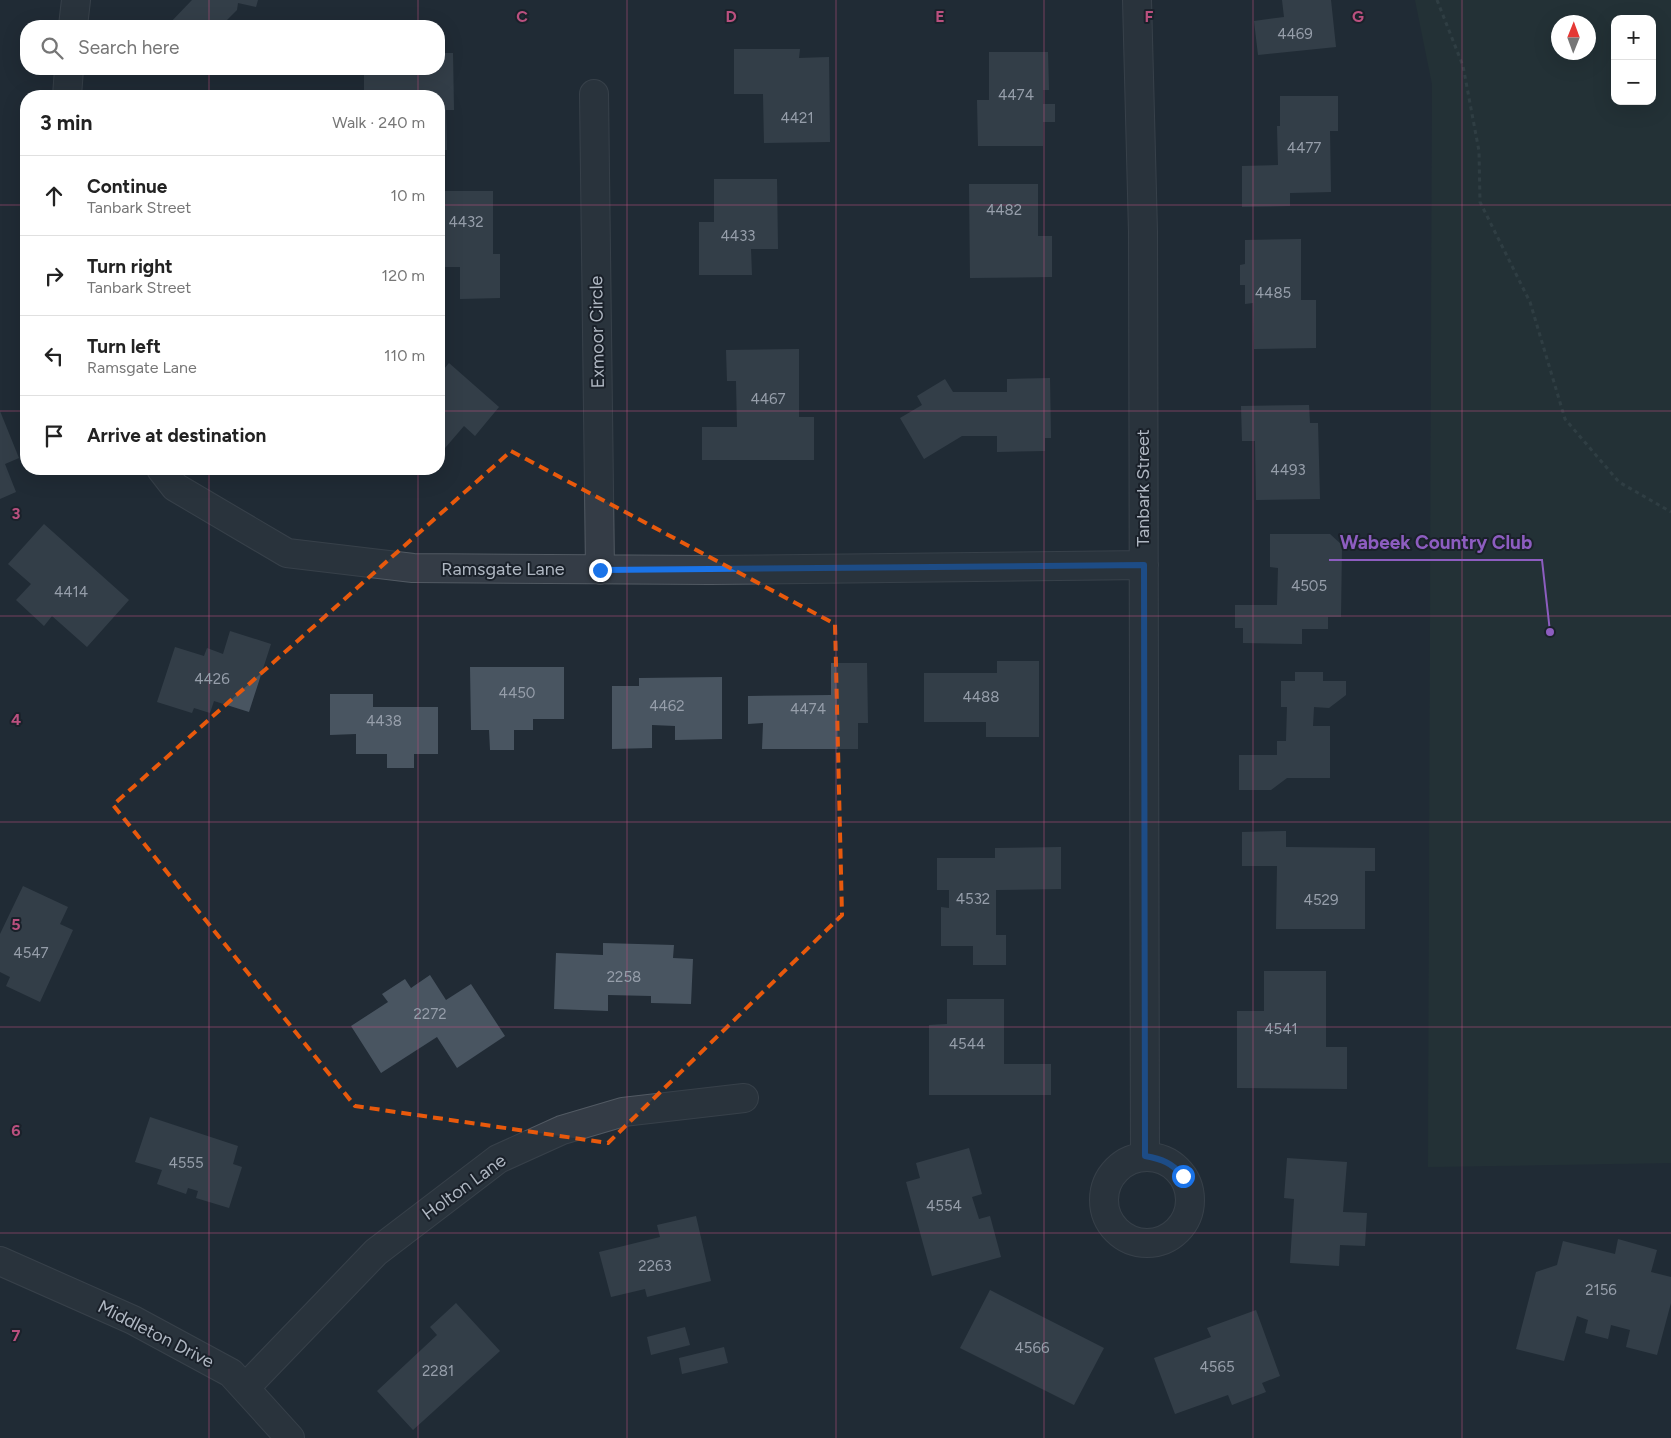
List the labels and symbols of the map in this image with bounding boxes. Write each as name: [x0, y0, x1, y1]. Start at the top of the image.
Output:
text: C: [516, 7, 528, 26]
text: D: [725, 7, 737, 26]
text: E: [935, 7, 945, 26]
text: F: [1145, 7, 1154, 26]
text: G: [1352, 7, 1364, 26]
north arrow: [1551, 15, 1596, 60]
house number: 4469: [1277, 25, 1313, 43]
house number: 4474: [998, 86, 1034, 104]
house number: 4421: [780, 109, 814, 127]
house number: 4477: [1287, 139, 1321, 157]
house number: 4482: [986, 201, 1022, 219]
house number: 4432: [448, 213, 484, 231]
house number: 4433: [721, 227, 755, 245]
street label: Exmoor Circle: [585, 275, 609, 389]
house number: 4485: [1255, 284, 1291, 302]
house number: 4467: [750, 390, 786, 408]
street label: Tanbark Street: [1132, 429, 1154, 547]
house number: 4493: [1270, 461, 1306, 479]
text: 3: [12, 504, 21, 523]
callout: Wabeek Country Club: [1329, 526, 1542, 560]
text: Wabeek Country Club: [1340, 531, 1532, 554]
street label: Ramsgate Lane: [441, 558, 565, 580]
route end: [589, 559, 612, 582]
house number: 4505: [1291, 577, 1327, 595]
house number: 4414: [54, 583, 88, 601]
house number: 4426: [194, 670, 230, 688]
house number: 4450: [499, 684, 535, 702]
house number: 4488: [962, 688, 1000, 706]
house number: 4462: [649, 697, 685, 715]
house number: 4474: [790, 700, 826, 718]
text: 4: [11, 710, 21, 729]
house number: 4438: [366, 712, 402, 730]
house number: 4532: [956, 890, 990, 908]
house number: 4529: [1304, 891, 1338, 909]
text: 5: [11, 915, 21, 934]
house number: 4547: [13, 944, 49, 962]
house number: 2258: [607, 968, 641, 986]
house number: 2272: [413, 1005, 447, 1023]
house number: 4541: [1264, 1020, 1298, 1038]
house number: 4544: [949, 1035, 985, 1053]
text: 6: [11, 1121, 21, 1140]
street label: Holton Lane: [418, 1149, 510, 1225]
house number: 4555: [168, 1154, 204, 1172]
route start: [1172, 1165, 1195, 1188]
house number: 4554: [926, 1197, 962, 1215]
house number: 2263: [638, 1257, 672, 1275]
house number: 2156: [1585, 1281, 1617, 1299]
street label: Middleton Drive: [94, 1295, 218, 1373]
text: 7: [12, 1326, 21, 1345]
house number: 4566: [1015, 1339, 1050, 1357]
house number: 4565: [1199, 1358, 1235, 1376]
house number: 2281: [422, 1362, 454, 1380]

